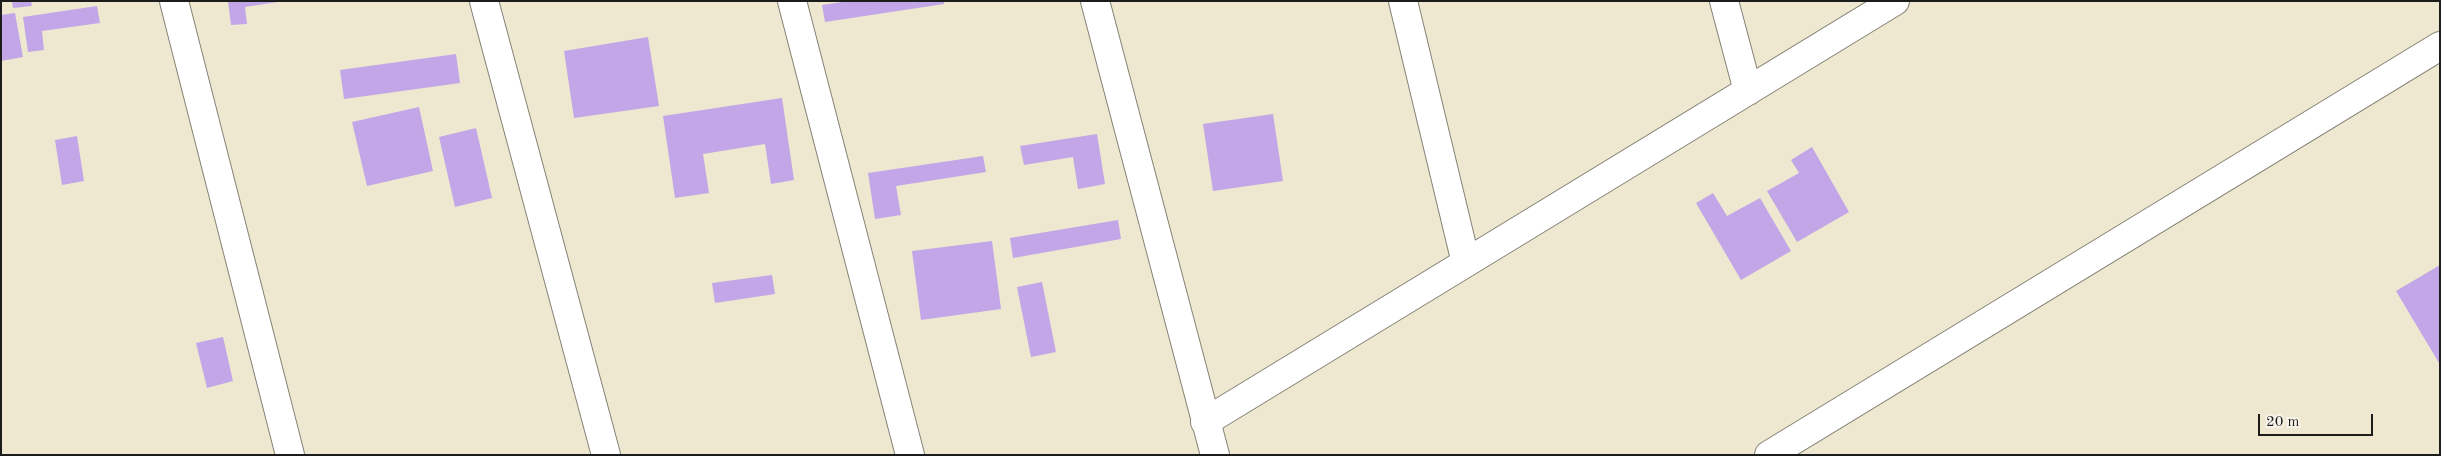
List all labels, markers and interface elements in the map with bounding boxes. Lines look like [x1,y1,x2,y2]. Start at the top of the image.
scale bar [2261,404,2376,436]
text: 20 m [2266,415,2300,430]

